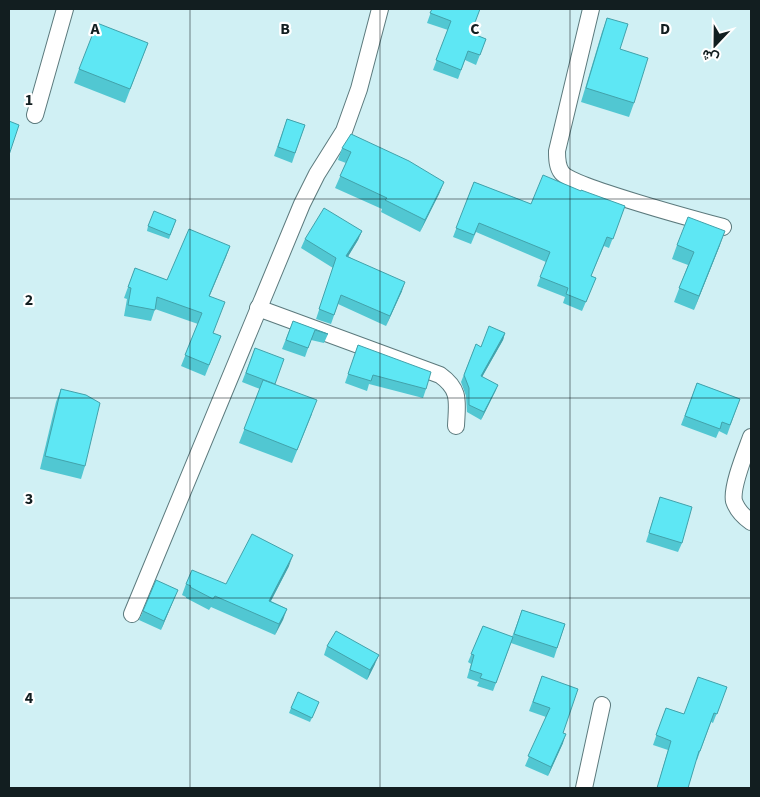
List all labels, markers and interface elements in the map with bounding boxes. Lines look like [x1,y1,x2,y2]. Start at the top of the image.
text: A [89,18,100,40]
text: B [280,18,290,40]
text: C [470,18,480,40]
text: D [660,18,670,40]
north arrow [690,20,740,70]
text: ش [699,44,722,69]
text: 1 [25,89,33,111]
text: 2 [25,289,33,311]
text: 3 [25,488,33,510]
text: 4 [25,687,34,709]

